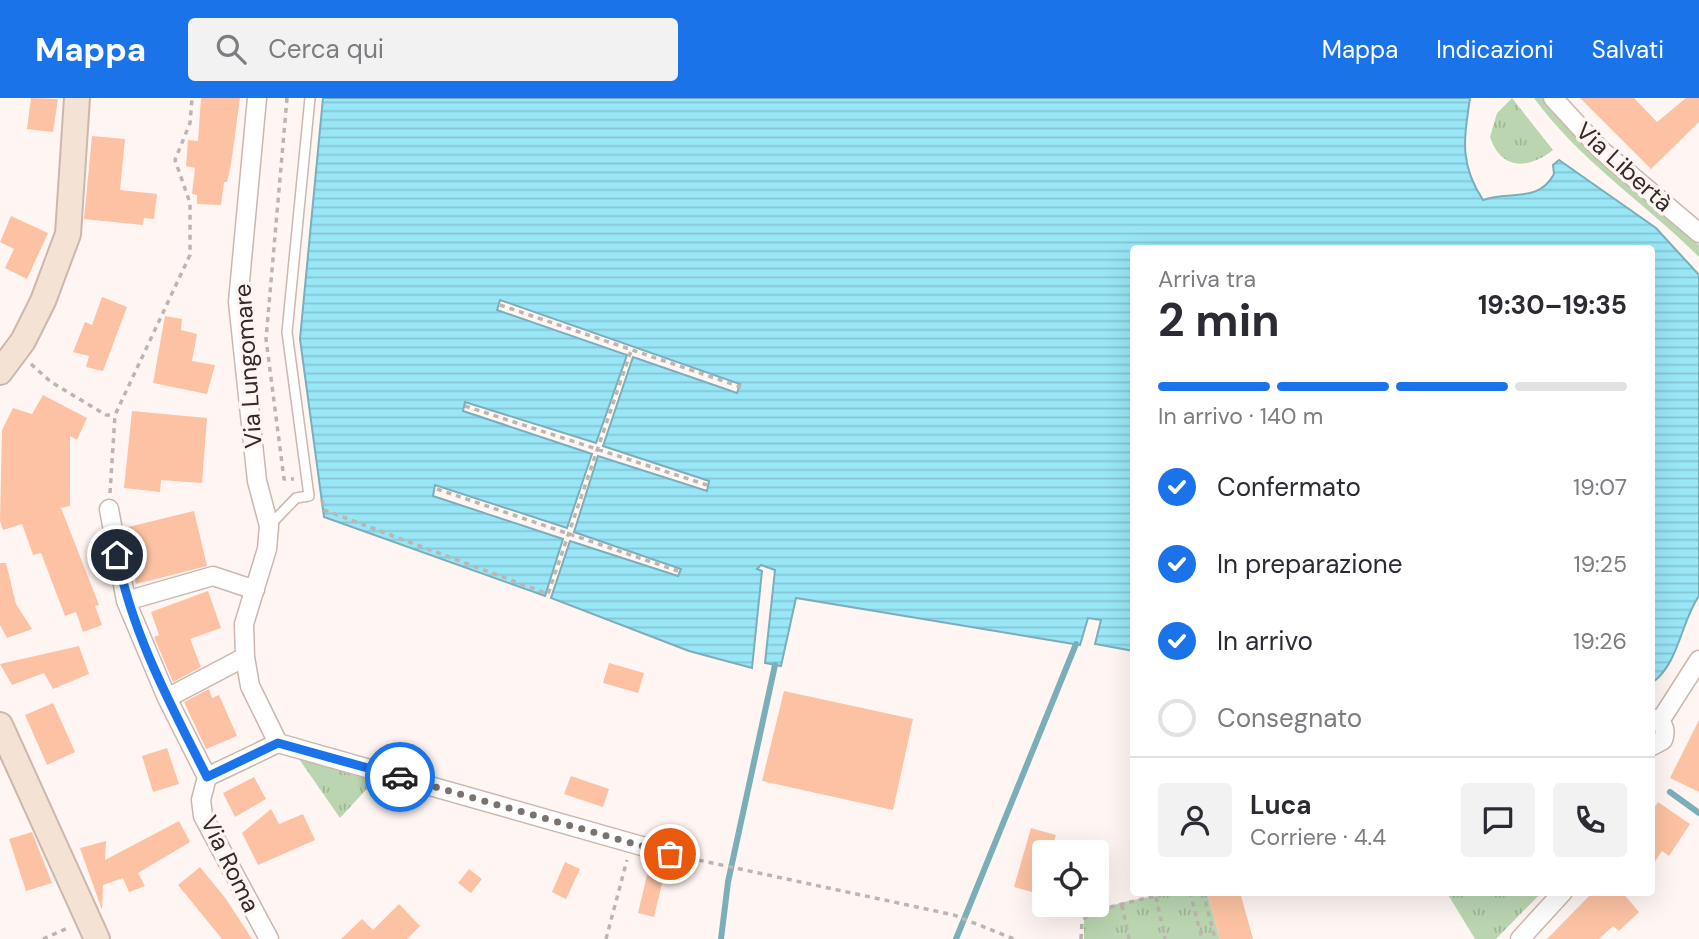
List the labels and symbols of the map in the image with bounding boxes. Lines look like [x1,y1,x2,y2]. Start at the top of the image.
street label: Via Libertà [1569,115,1679,218]
street label: Via Lungomare [226,283,269,449]
pin [87,525,147,585]
courier [365,742,435,812]
street label: Via Roma [194,810,267,917]
pin [640,824,700,884]

